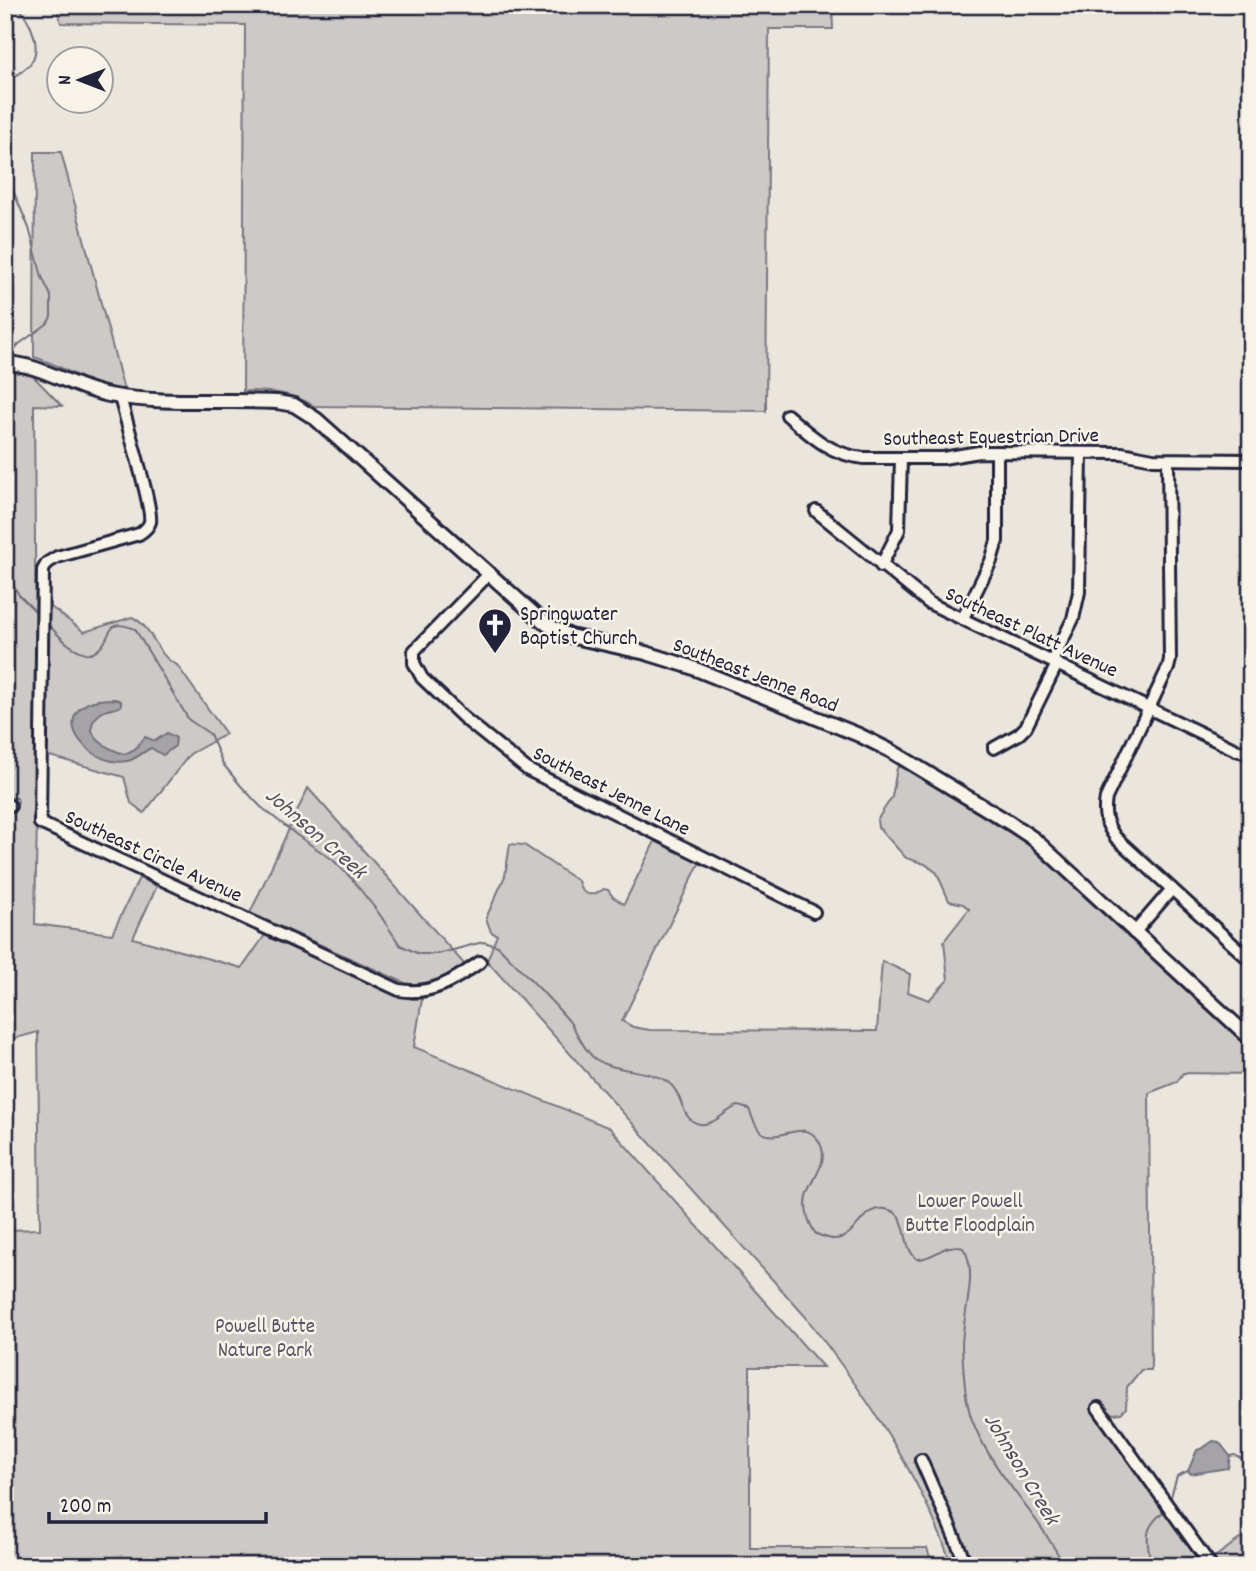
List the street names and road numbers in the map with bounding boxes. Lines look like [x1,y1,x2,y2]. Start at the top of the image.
street label: Southeast Equestrian Drive [883,422,1099,456]
street label: Southeast Platt Avenue [939,580,1122,687]
street label: Southeast Jenne Road [668,631,842,722]
street label: Southeast Jenne Lane [527,740,695,845]
street label: Southeast Circle Avenue [59,803,246,912]

